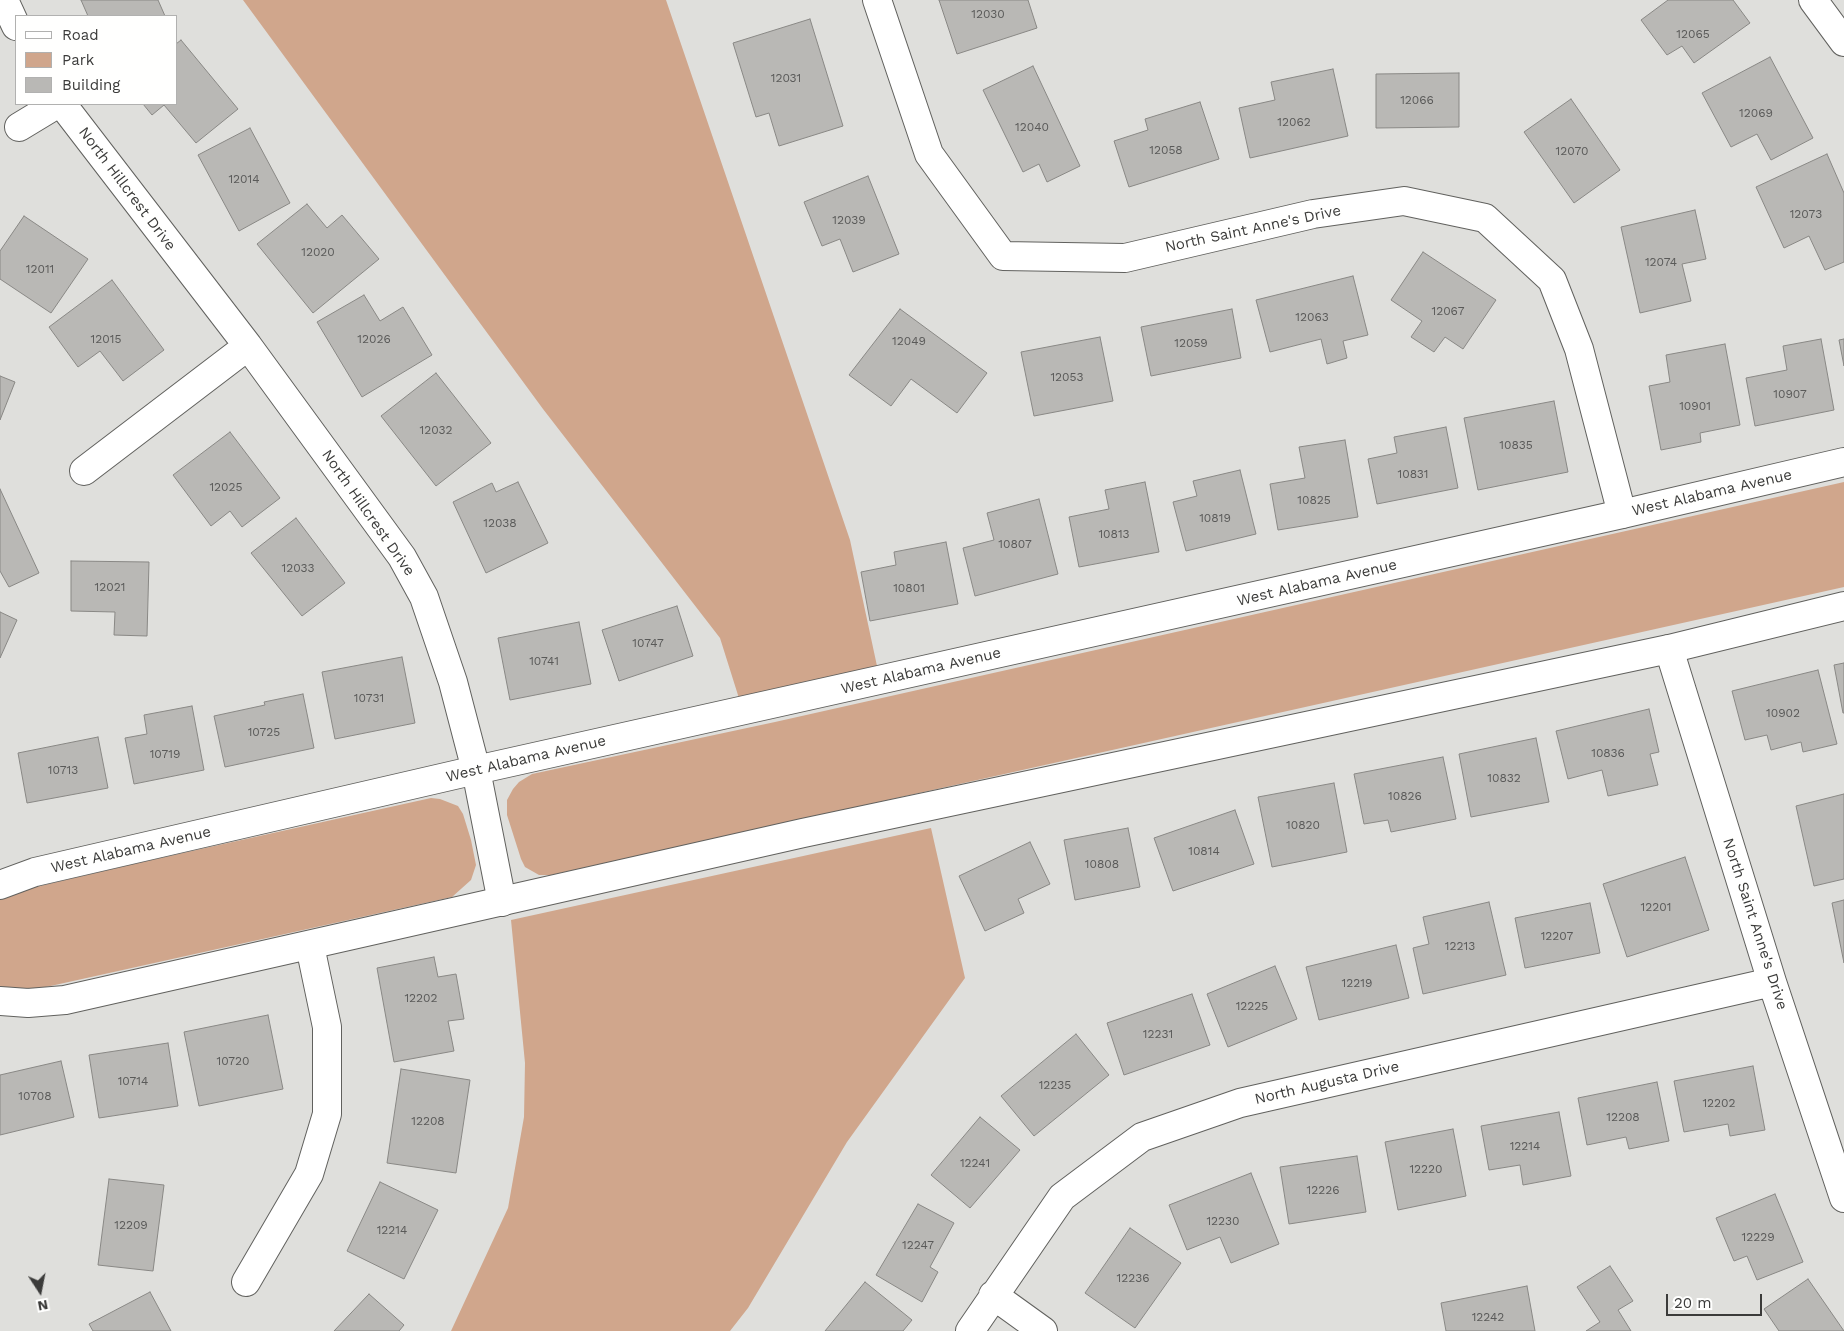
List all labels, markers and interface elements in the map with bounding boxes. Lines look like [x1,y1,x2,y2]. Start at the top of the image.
house number: 12030 [971,7,1005,21]
legend [15,15,178,105]
text: Road [62,26,99,44]
house number: 12065 [1676,27,1710,41]
text: Park [62,51,94,69]
house number: 12031 [771,71,801,85]
text: Building [62,76,120,94]
house number: 12066 [1400,93,1434,107]
house number: 12069 [1739,106,1773,120]
house number: 12062 [1277,115,1311,129]
house number: 12040 [1015,120,1049,134]
street label: North Hillcrest Drive [75,124,179,254]
house number: 12058 [1149,143,1183,157]
house number: 12070 [1556,144,1588,158]
house number: 12014 [228,172,260,186]
street label: North Saint Anne's Drive [1163,202,1343,256]
house number: 12073 [1790,207,1822,221]
house number: 12039 [832,213,866,227]
house number: 12020 [301,245,335,259]
house number: 12074 [1645,255,1677,269]
house number: 12011 [26,262,54,276]
house number: 12067 [1431,304,1465,318]
house number: 12063 [1295,310,1329,324]
house number: 12015 [91,332,121,346]
house number: 12026 [357,332,391,346]
house number: 12049 [892,334,926,348]
house number: 12059 [1174,336,1208,350]
house number: 12053 [1050,370,1084,384]
house number: 10907 [1773,387,1807,401]
house number: 10901 [1679,399,1711,413]
house number: 12032 [420,423,452,437]
house number: 10835 [1499,438,1533,452]
street label: North Hillcrest Drive [318,446,418,580]
street label: West Alabama Avenue [1630,466,1794,520]
house number: 10831 [1398,467,1428,481]
house number: 12025 [209,480,243,494]
house number: 10825 [1297,493,1331,507]
house number: 10819 [1199,511,1231,525]
house number: 12038 [483,516,517,530]
house number: 10813 [1098,527,1130,541]
house number: 10807 [998,537,1032,551]
street label: West Alabama Avenue [1235,556,1399,610]
house number: 12033 [282,561,314,575]
house number: 12021 [95,580,125,594]
house number: 10801 [893,581,925,595]
house number: 10747 [632,636,664,650]
street label: West Alabama Avenue [839,644,1003,698]
house number: 10741 [529,654,559,668]
house number: 10731 [354,691,384,705]
house number: 10902 [1766,706,1800,720]
house number: 10725 [248,725,280,739]
street label: West Alabama Avenue [444,732,608,786]
house number: 10836 [1591,746,1625,760]
house number: 10719 [150,747,180,761]
house number: 10713 [48,763,78,777]
house number: 10832 [1487,771,1521,785]
house number: 10826 [1388,789,1422,803]
house number: 10820 [1286,818,1320,832]
street label: West Alabama Avenue [49,823,213,877]
street label: North Saint Anne's Drive [1719,836,1791,1012]
house number: 10814 [1188,844,1220,858]
house number: 10808 [1085,857,1119,871]
house number: 12201 [1641,900,1671,914]
house number: 12207 [1541,929,1573,943]
house number: 12213 [1445,939,1475,953]
house number: 12219 [1342,976,1372,990]
house number: 12202 [404,991,438,1005]
house number: 12225 [1236,999,1268,1013]
house number: 12231 [1143,1027,1173,1041]
house number: 10720 [216,1054,250,1068]
street label: North Augusta Drive [1253,1058,1401,1108]
house number: 10714 [118,1074,148,1088]
house number: 12235 [1039,1078,1071,1092]
house number: 10708 [18,1089,52,1103]
house number: 12202 [1702,1096,1736,1110]
house number: 12208 [1606,1110,1640,1124]
house number: 12208 [411,1114,445,1128]
house number: 12214 [1510,1139,1540,1153]
house number: 12241 [960,1156,990,1170]
house number: 12220 [1409,1162,1443,1176]
house number: 12226 [1307,1183,1339,1197]
house number: 12230 [1206,1214,1240,1228]
house number: 12209 [114,1218,148,1232]
house number: 12214 [377,1223,407,1237]
house number: 12229 [1741,1230,1775,1244]
house number: 12247 [902,1238,934,1252]
north arrow [15,1266,65,1316]
house number: 12236 [1117,1271,1149,1285]
scale bar [1669,1284,1765,1316]
text: 20 m [1674,1294,1712,1312]
text: N [36,1297,49,1315]
house number: 12242 [1472,1310,1504,1324]

